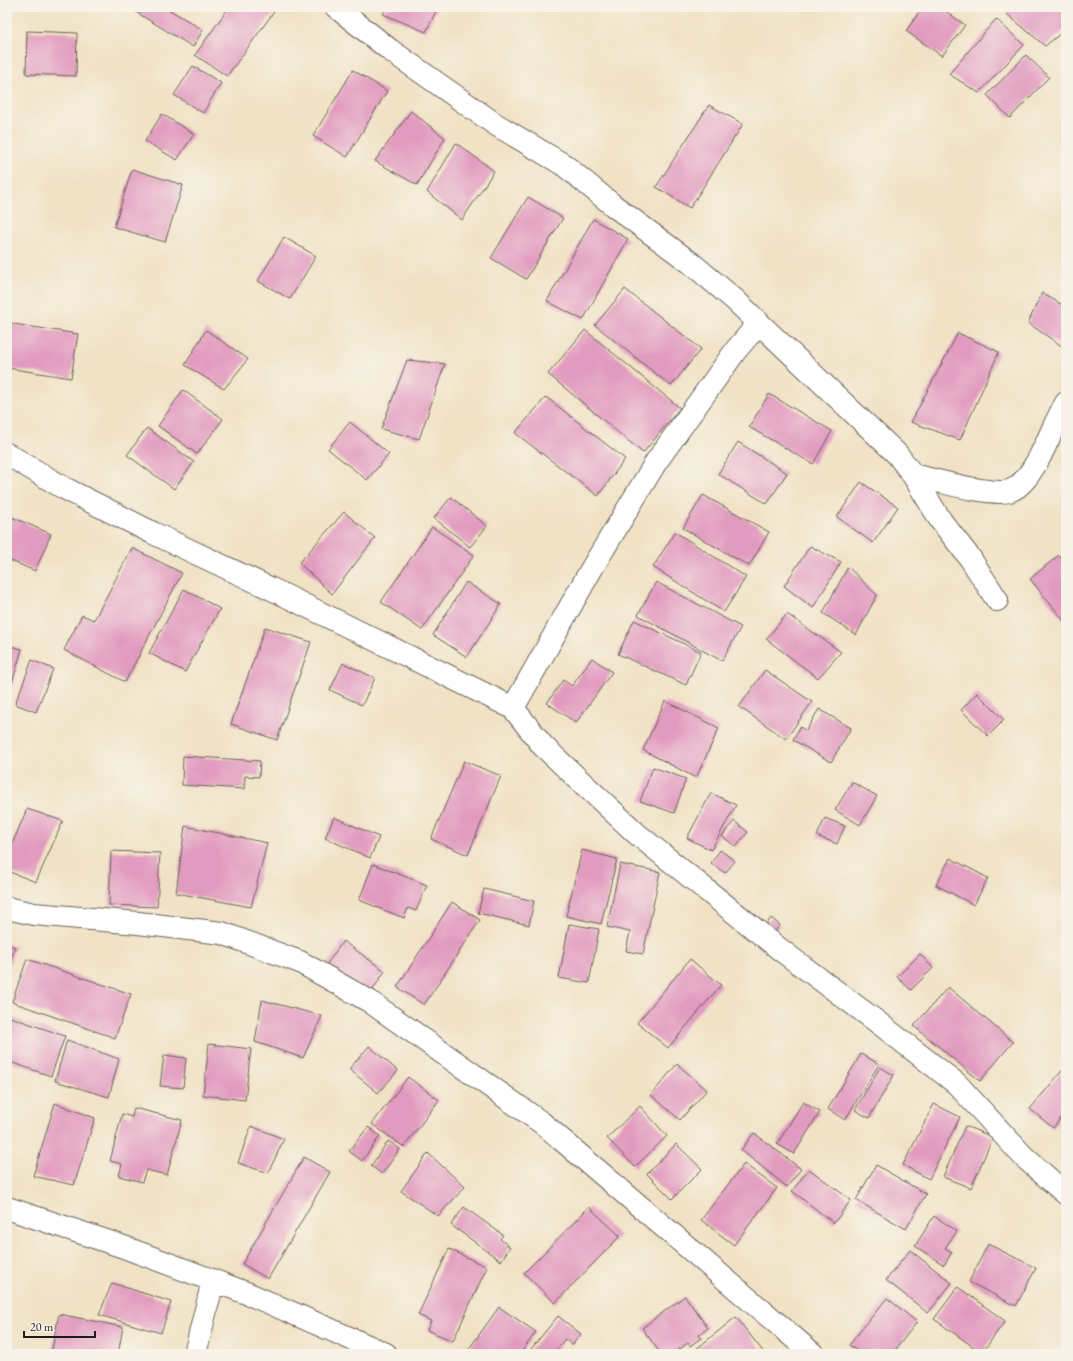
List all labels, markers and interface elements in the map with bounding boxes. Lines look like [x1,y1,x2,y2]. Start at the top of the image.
scale bar [24,1313,95,1339]
text: 20 m [30,1319,54,1335]

